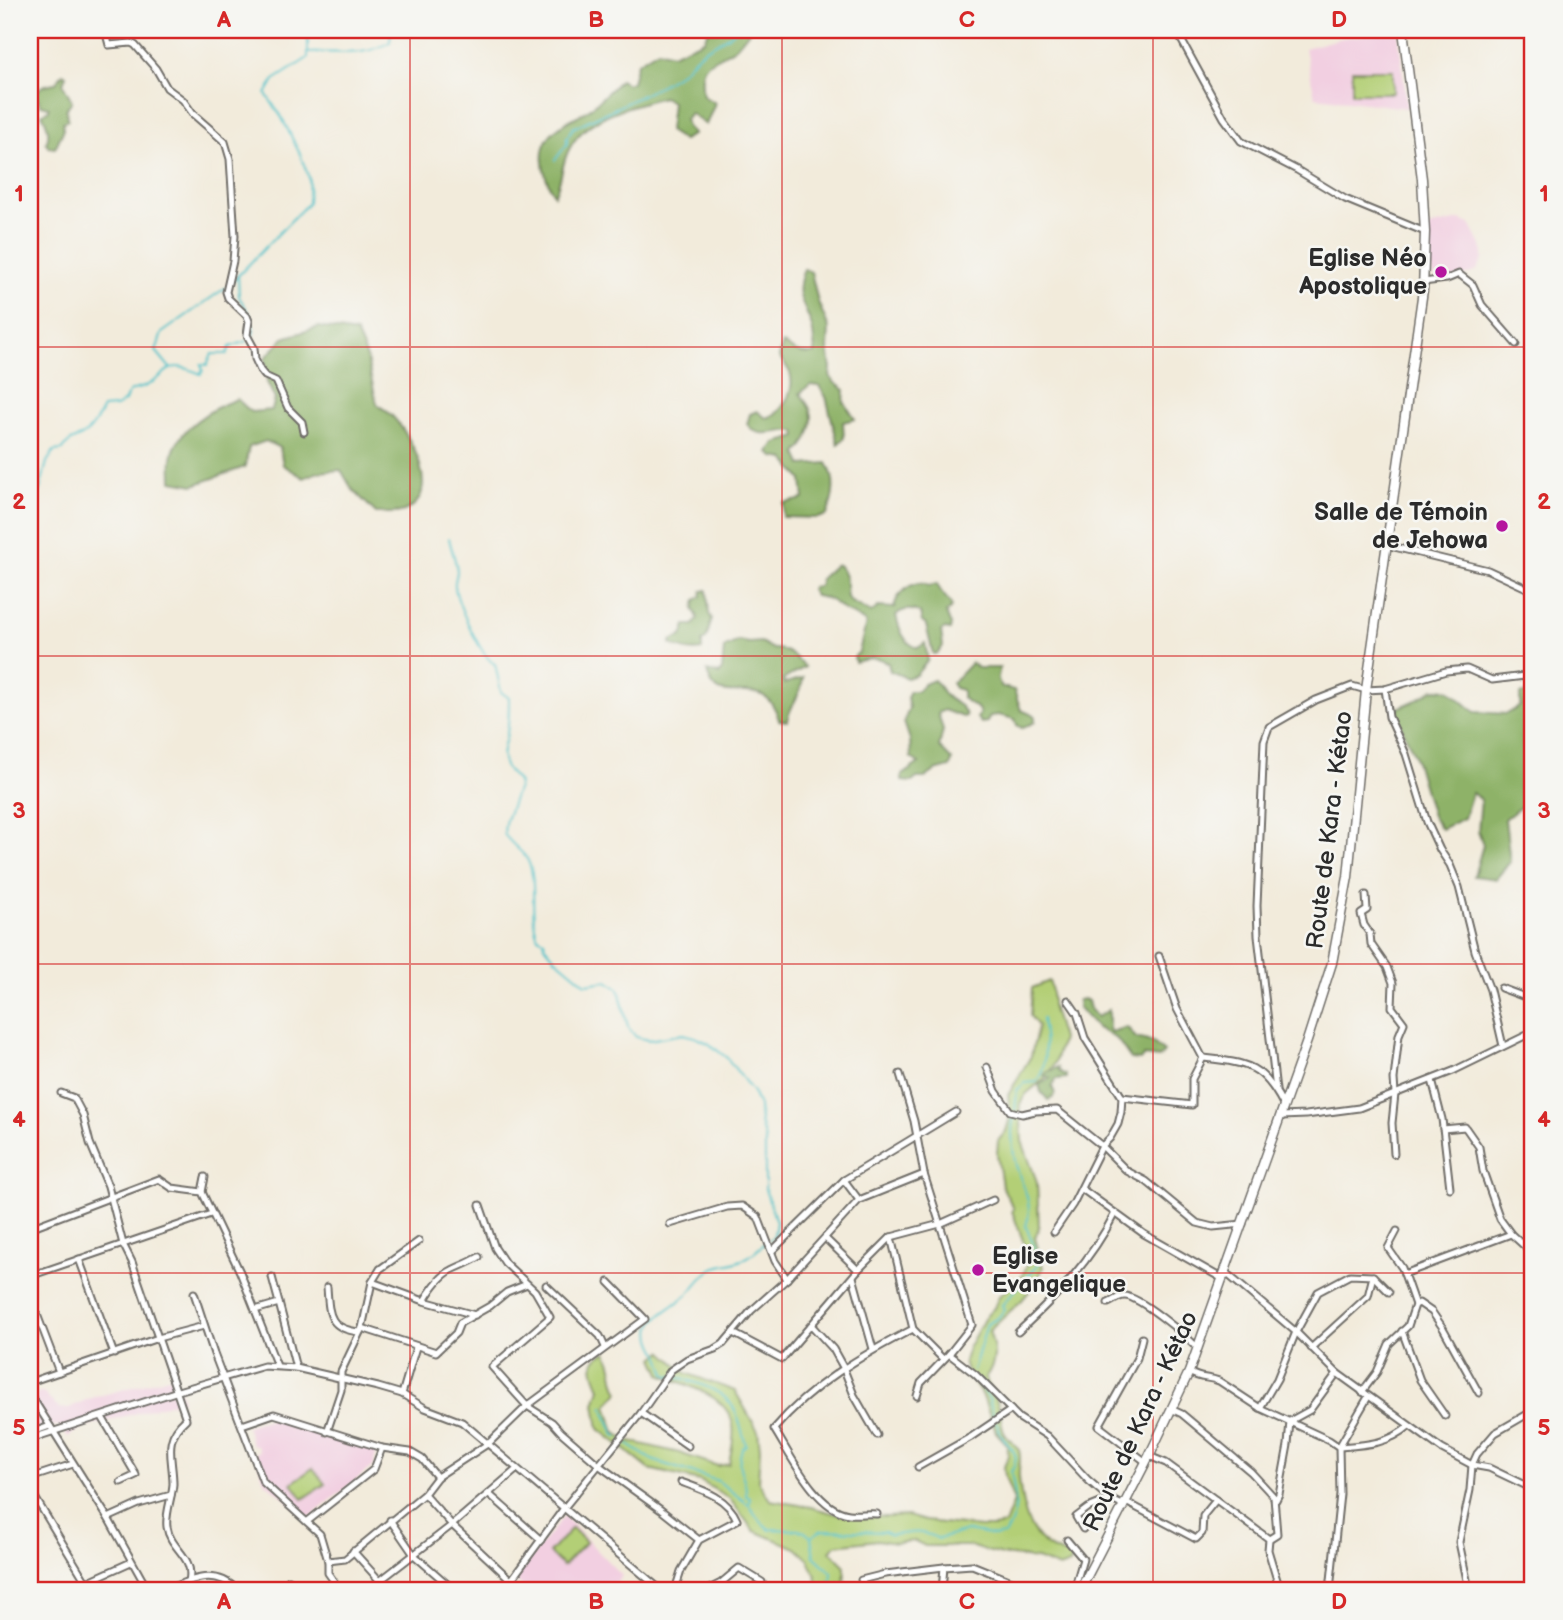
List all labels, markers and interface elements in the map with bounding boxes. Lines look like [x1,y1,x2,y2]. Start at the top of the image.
text: A [216,6,232,34]
text: B [588,6,604,34]
text: C [959,6,975,34]
text: D [1331,6,1347,34]
text: 1 [14,180,24,208]
text: 1 [1539,180,1549,208]
place label: Eglise Néo Apostolique [1298,244,1427,301]
marker: Eglise Néo Apostolique [1433,264,1449,280]
text: 2 [12,488,26,516]
text: 2 [1537,488,1551,516]
place label: Salle de Témoin de Jehowa [1314,498,1488,555]
marker: Salle de Témoin de Jehowa [1494,518,1510,534]
street label: Route de Kara - Kétao [1301,709,1358,951]
text: 3 [12,797,26,825]
text: 3 [1537,797,1551,825]
text: 4 [12,1106,26,1134]
text: 4 [1537,1106,1551,1134]
place label: Eglise Evangelique [992,1242,1126,1299]
marker: Eglise Evangelique [970,1262,986,1278]
street label: Route de Kara - Kétao [1077,1307,1204,1536]
text: 5 [12,1414,26,1442]
text: 5 [1537,1414,1551,1442]
text: A [216,1588,232,1616]
text: B [588,1588,604,1616]
text: C [959,1588,975,1616]
text: D [1331,1588,1347,1616]

